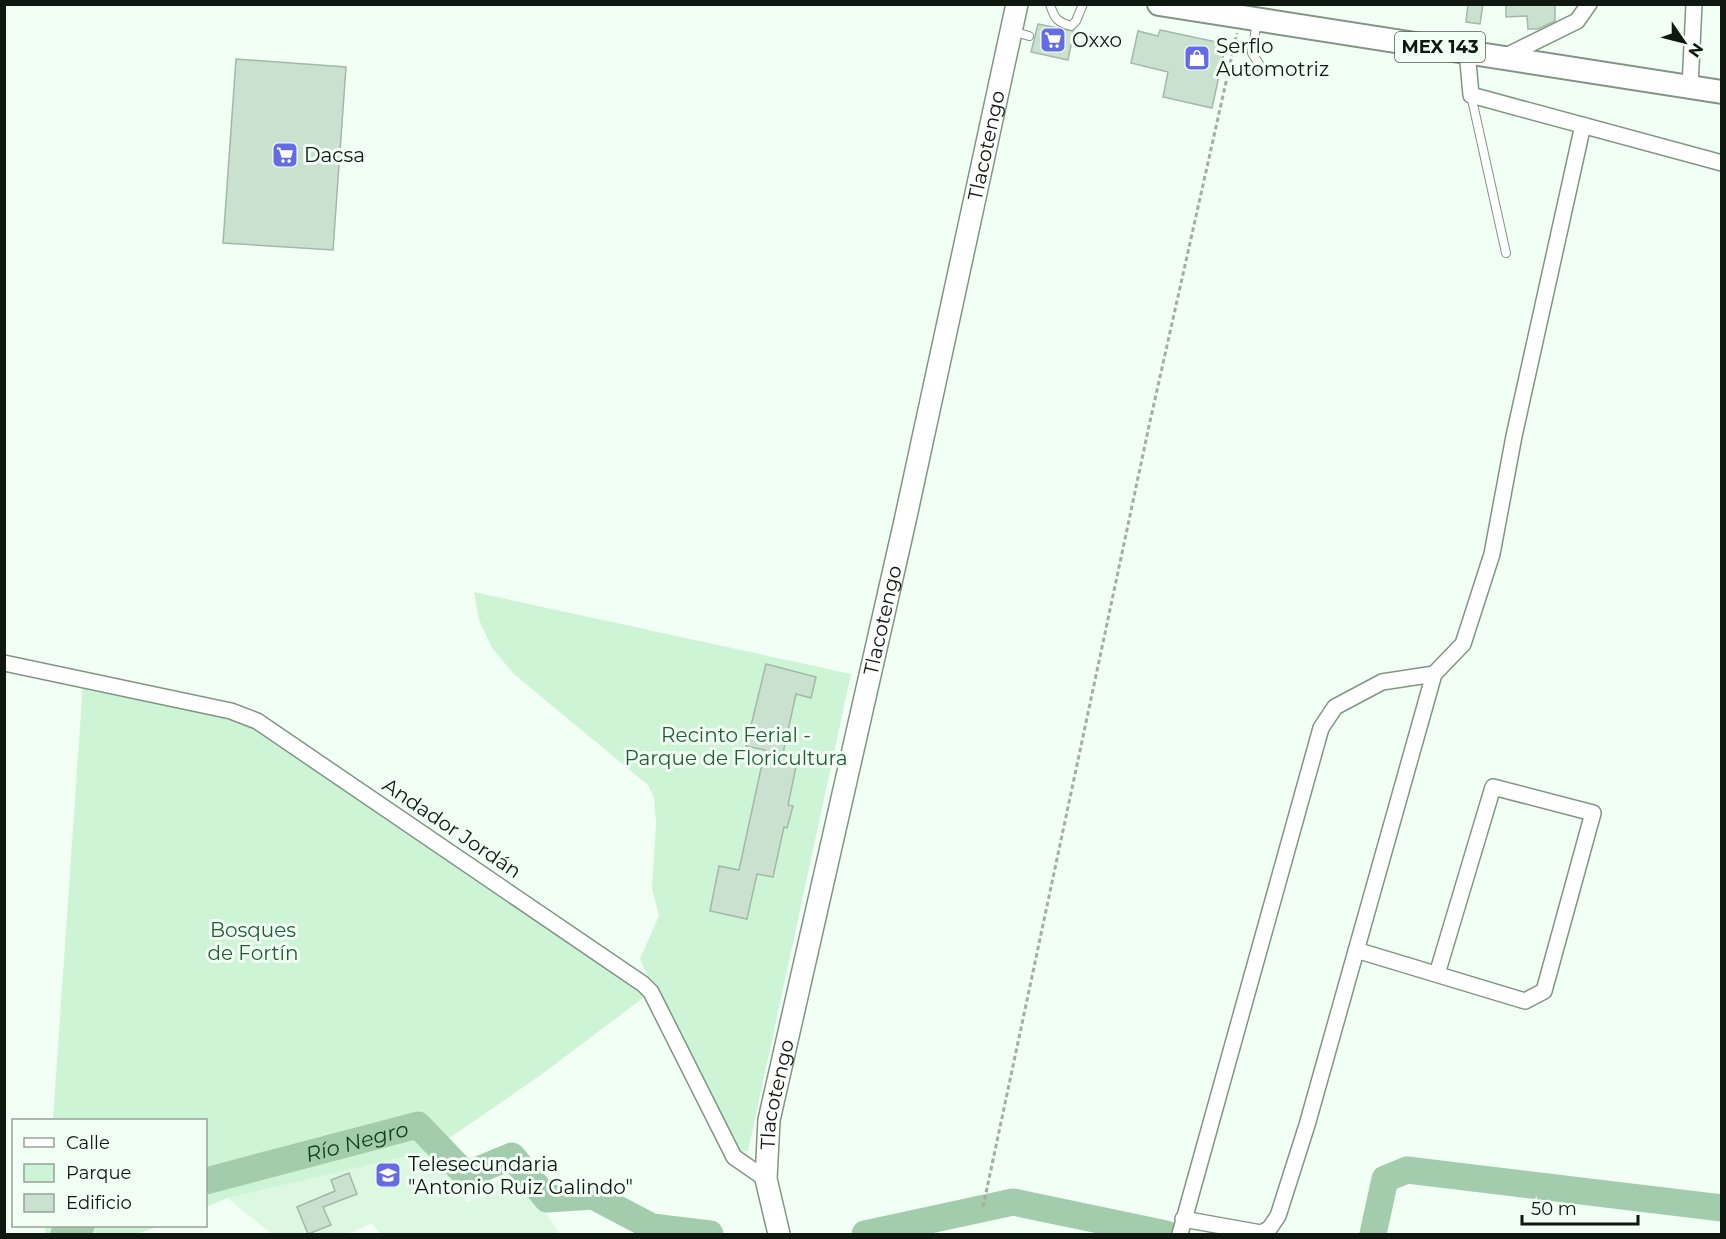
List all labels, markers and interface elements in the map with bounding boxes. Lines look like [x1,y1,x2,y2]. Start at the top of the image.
north arrow [1654,12,1714,72]
supermarket icon: Oxxo [1038,25,1068,55]
place label: Oxxo [1072,28,1122,52]
road number: MEX 143 [1395,32,1485,62]
place label: Serflo Automotriz [1216,34,1329,81]
text: N [1684,40,1707,61]
shop icon: Serflo Automotriz [1182,43,1212,73]
street label: Tlacotengo [963,88,1010,203]
supermarket icon: Dacsa [270,140,300,170]
place label: Dacsa [304,143,365,167]
street label: Tlacotengo [858,563,907,678]
park label: Recinto Ferial - Parque de Floricultura [624,723,848,770]
street label: Andador Jordán [378,773,526,883]
park label: Bosques de Fortín [207,918,299,965]
street label: Tlacotengo [756,1037,799,1150]
water label: Río Negro [303,1116,411,1167]
legend [12,1119,207,1227]
text: Calle [66,1132,110,1154]
place label: Telesecundaria "Antonio Ruiz Galindo" [408,1152,633,1199]
school or university icon: Telesecundaria "Antonio Ruiz Galindo" [373,1160,403,1190]
text: Parque [66,1162,132,1184]
scale bar [1522,1188,1638,1226]
text: Edificio [66,1192,132,1214]
text: 50 m [1531,1198,1577,1220]

